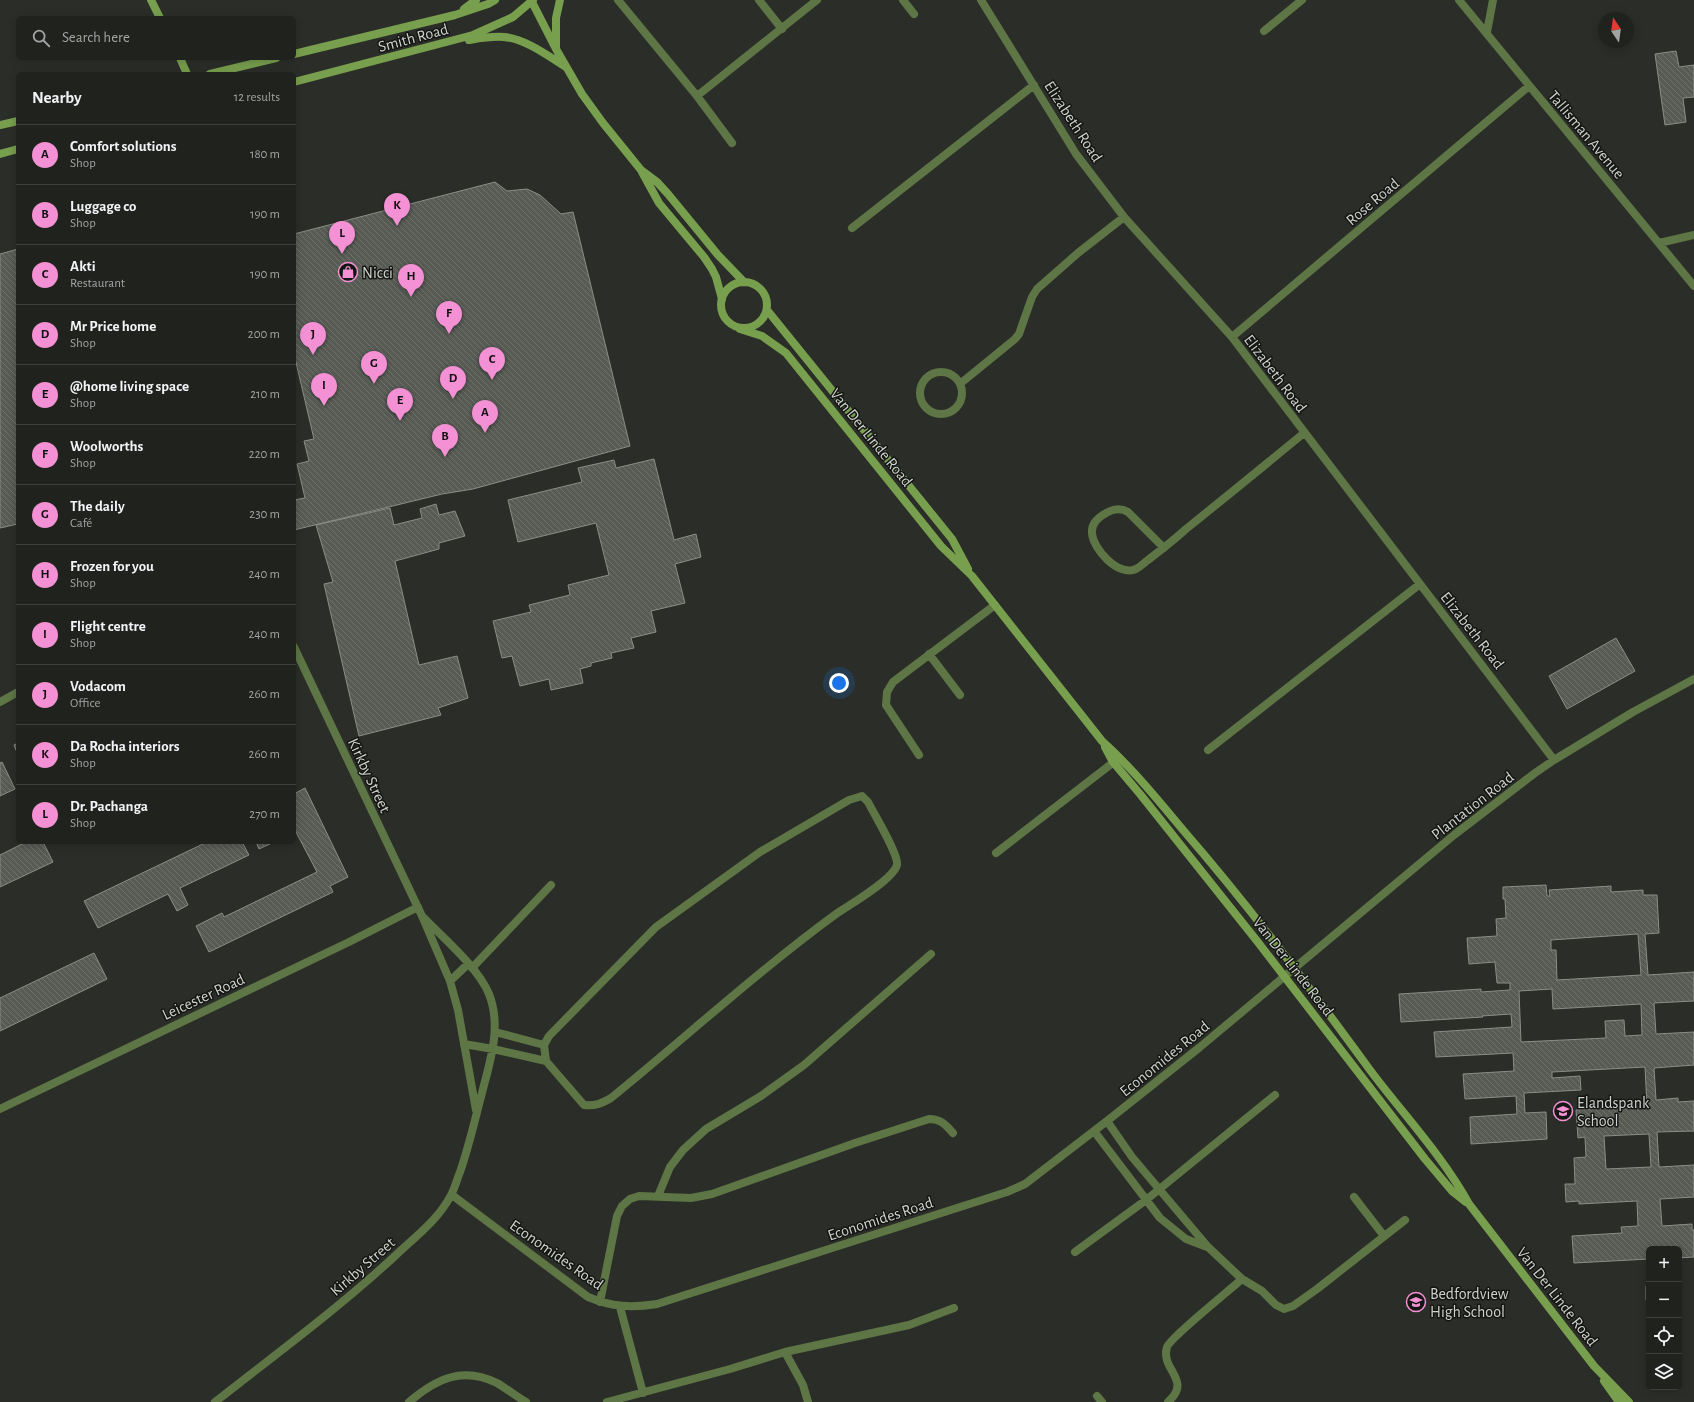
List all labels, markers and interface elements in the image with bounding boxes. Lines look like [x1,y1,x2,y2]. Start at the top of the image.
north arrow [1598,12,1634,48]
search box [16,16,296,60]
street label: Smith Road [376,21,450,55]
icon: search [30,27,52,49]
text: Search here [62,30,130,45]
street label: Elizabeth Road [1041,78,1105,165]
street label: Tallisman Avenue [1545,88,1628,182]
text: Nearby [32,89,82,106]
text: 12 results [234,91,280,104]
text: Comfort solutions [70,139,176,154]
text: A [41,148,49,161]
text: 180 m [250,148,280,161]
text: Shop [70,157,96,170]
street label: Rose Road [1343,175,1402,228]
pin: K [384,193,410,226]
text: Luggage co [70,199,136,214]
text: B [41,208,49,221]
text: 190 m [250,208,280,221]
text: Shop [70,217,96,230]
pin: L [329,221,355,254]
text: Akti [70,259,96,274]
shop icon: Nicci [337,261,359,283]
pin: H [398,264,424,297]
place label: Nicci [362,265,393,281]
text: C [42,268,48,281]
text: 190 m [250,268,280,281]
text: Restaurant [70,277,125,290]
pin: F [436,301,462,334]
text: Mr Price home [70,319,156,334]
pin: J [300,322,326,355]
text: D [41,328,49,341]
text: 200 m [248,328,280,341]
street label: Elizabeth Road [1241,332,1310,416]
text: Shop [70,337,96,350]
pin: C [479,347,505,380]
pin: G [361,351,387,384]
pin: D [440,366,466,399]
pin: I [311,373,337,406]
text: @home living space [70,379,189,394]
street label: Van Der Linde Road [827,386,915,490]
text: E [42,388,48,401]
text: 210 m [250,388,280,401]
pin: E [387,388,413,421]
text: Shop [70,397,96,410]
pin: A [472,400,498,433]
pin: B [432,424,458,457]
text: Woolworths [70,439,143,454]
text: F [42,448,48,461]
text: 220 m [249,448,280,461]
text: Shop [70,457,96,470]
text: The daily [70,499,125,514]
text: G [41,508,49,521]
text: 230 m [249,508,280,521]
text: Café [70,517,92,530]
text: Frozen for you [70,559,154,574]
text: H [40,568,50,581]
text: 240 m [248,568,280,581]
text: Shop [70,577,96,590]
street label: Elizabeth Road [1437,589,1507,672]
text: Flight centre [70,619,146,634]
text: I [43,628,47,641]
text: 240 m [248,628,280,641]
text: Shop [70,637,96,650]
your location [829,673,849,693]
text: Vodacom [70,679,126,694]
text: J [43,688,47,701]
text: 260 m [249,688,280,701]
text: Office [70,697,100,710]
street label: Kirkby Street [344,736,393,816]
text: Da Rocha interiors [70,739,180,754]
text: K [41,748,49,761]
text: 260 m [249,748,280,761]
text: Shop [70,757,96,770]
street label: Plantation Road [1428,769,1517,843]
text: Dr. Pachanga [70,799,148,814]
text: L [42,808,48,821]
text: 270 m [249,808,280,821]
text: Shop [70,817,96,830]
street label: Van Der Linde Road [1250,914,1337,1019]
street label: Leicester Road [160,971,247,1023]
street label: Economides Road [1117,1018,1212,1100]
place label: Elandspank School [1577,1095,1650,1129]
school or university icon: Elandspank School [1552,1100,1574,1122]
street label: Economides Road [826,1194,935,1244]
street label: Economides Road [507,1217,606,1293]
street label: Kirkby Street [327,1234,399,1300]
street label: Van Der Linde Road [1514,1244,1601,1349]
map controls [1646,1246,1682,1390]
button: + [1646,1246,1682,1282]
button: − [1646,1282,1682,1318]
place label: Bedfordview High School [1430,1286,1509,1320]
school or university icon: Bedfordview High School [1405,1291,1427,1313]
button: locate [1646,1318,1682,1354]
button: layers [1646,1354,1682,1390]

